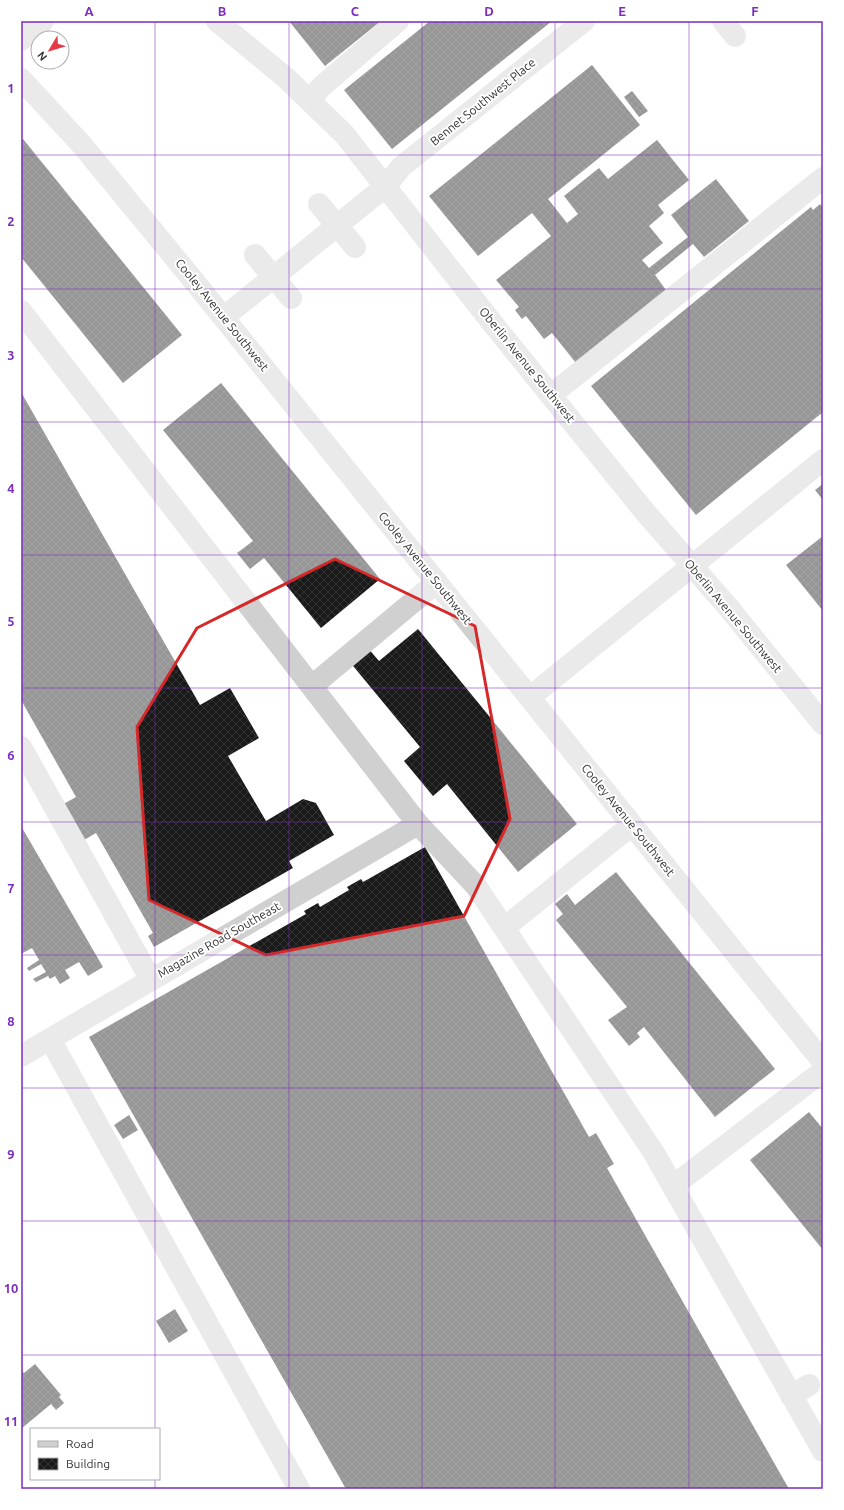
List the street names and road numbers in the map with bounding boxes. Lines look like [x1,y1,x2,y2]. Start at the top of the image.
street label: Bennet Southwest Place [428,55,538,148]
street label: Cooley Avenue Southwest [173,256,272,374]
street label: Oberlin Avenue Southwest [477,305,578,425]
street label: Cooley Avenue Southwest [376,509,475,627]
street label: Oberlin Avenue Southwest [682,556,785,675]
street label: Cooley Avenue Southwest [579,761,678,879]
street label: Magazine Road Southeast [155,899,283,980]

